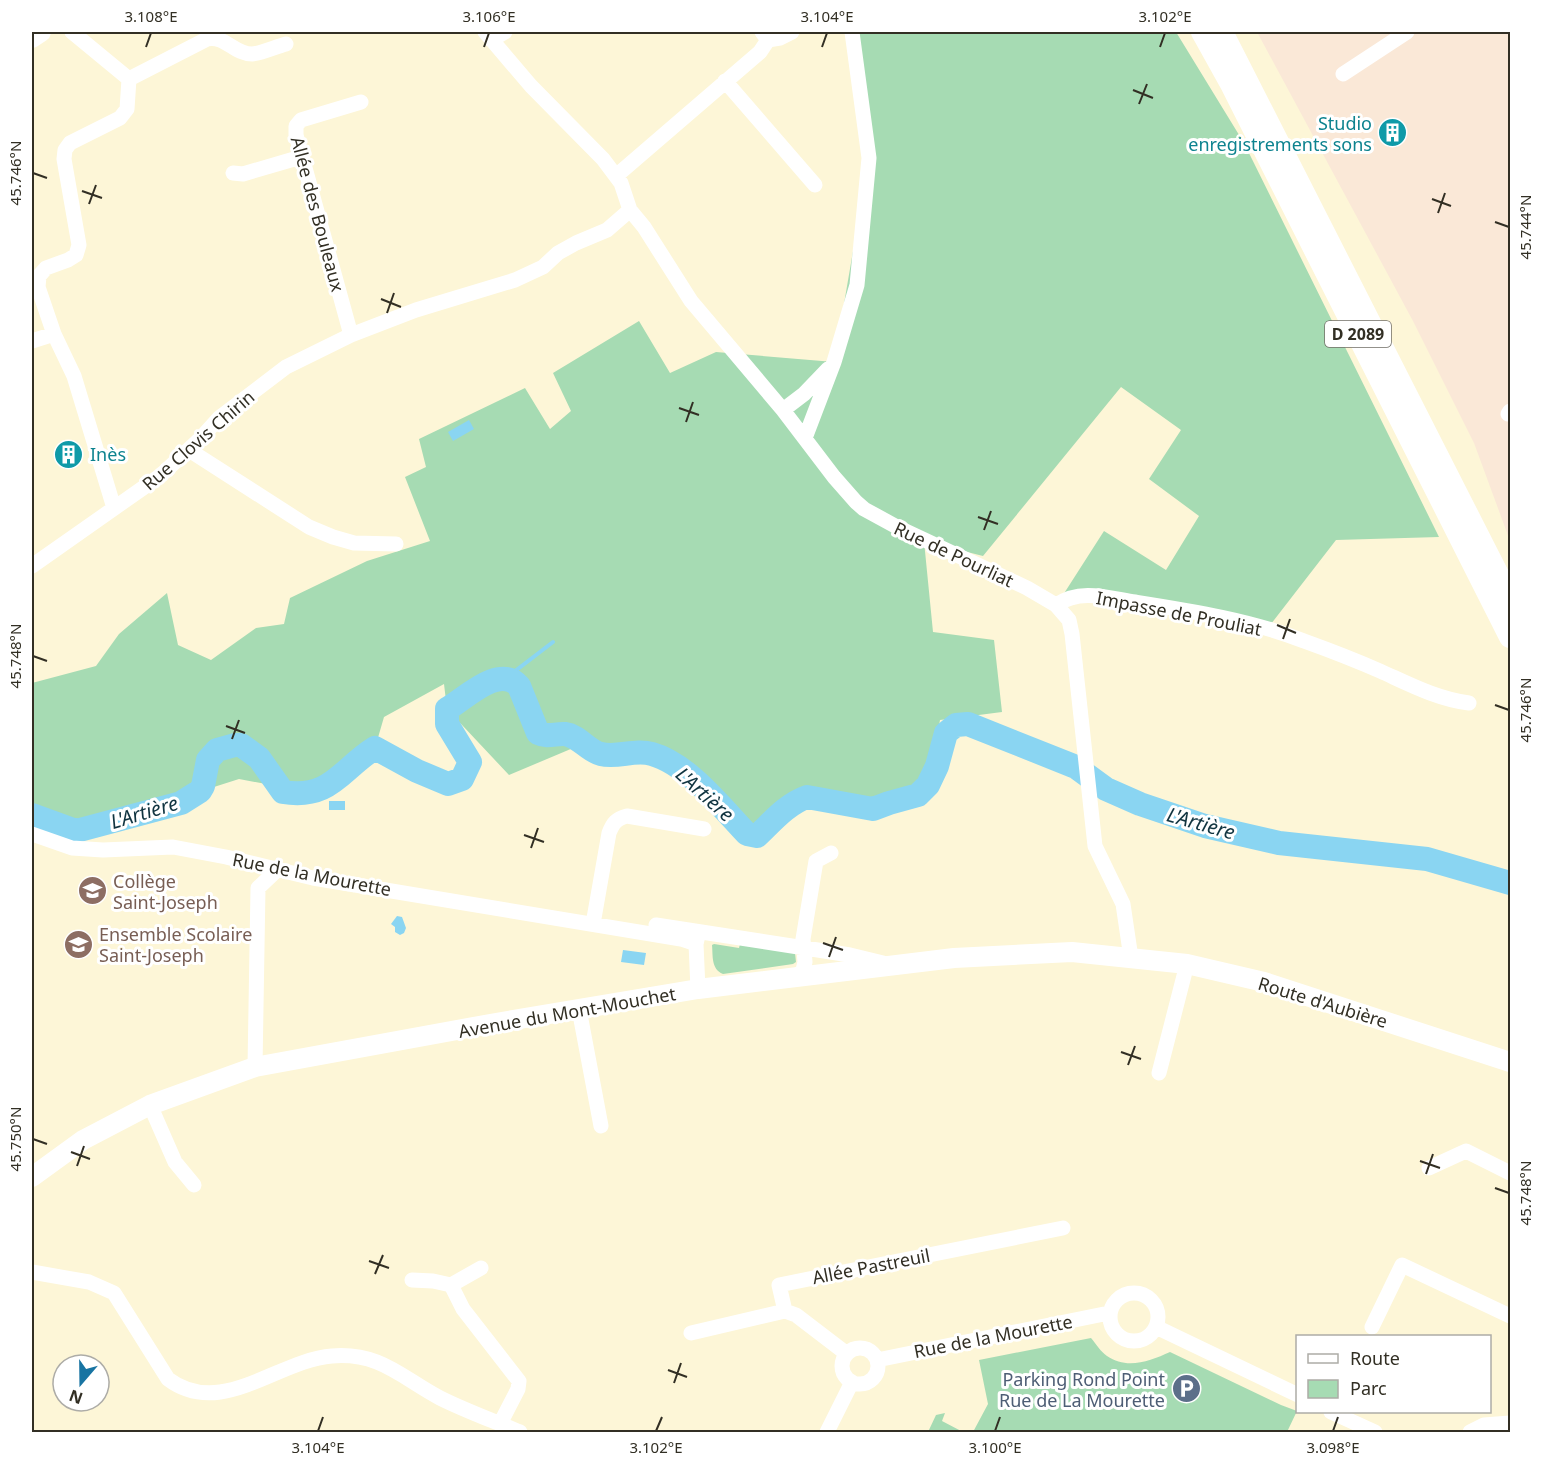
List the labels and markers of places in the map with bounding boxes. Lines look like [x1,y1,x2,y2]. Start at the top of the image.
place label: Studio enregistrements sons [1188,111,1372,156]
building icon: Studio enregistrements sons [1377,117,1409,149]
building icon: Inès [53,438,85,470]
place label: Inès [90,442,126,466]
place label: Collège Saint-Joseph [113,869,218,914]
school or university icon: Collège Saint-Joseph [76,875,108,907]
place label: Ensemble Scolaire Saint-Joseph [99,922,252,967]
school or university icon: Ensemble Scolaire Saint-Joseph [62,928,94,960]
place label: Parking Rond Point Rue de La Mourette [999,1367,1165,1412]
parking icon: Parking Rond Point Rue de La Mourette [1170,1373,1202,1405]

